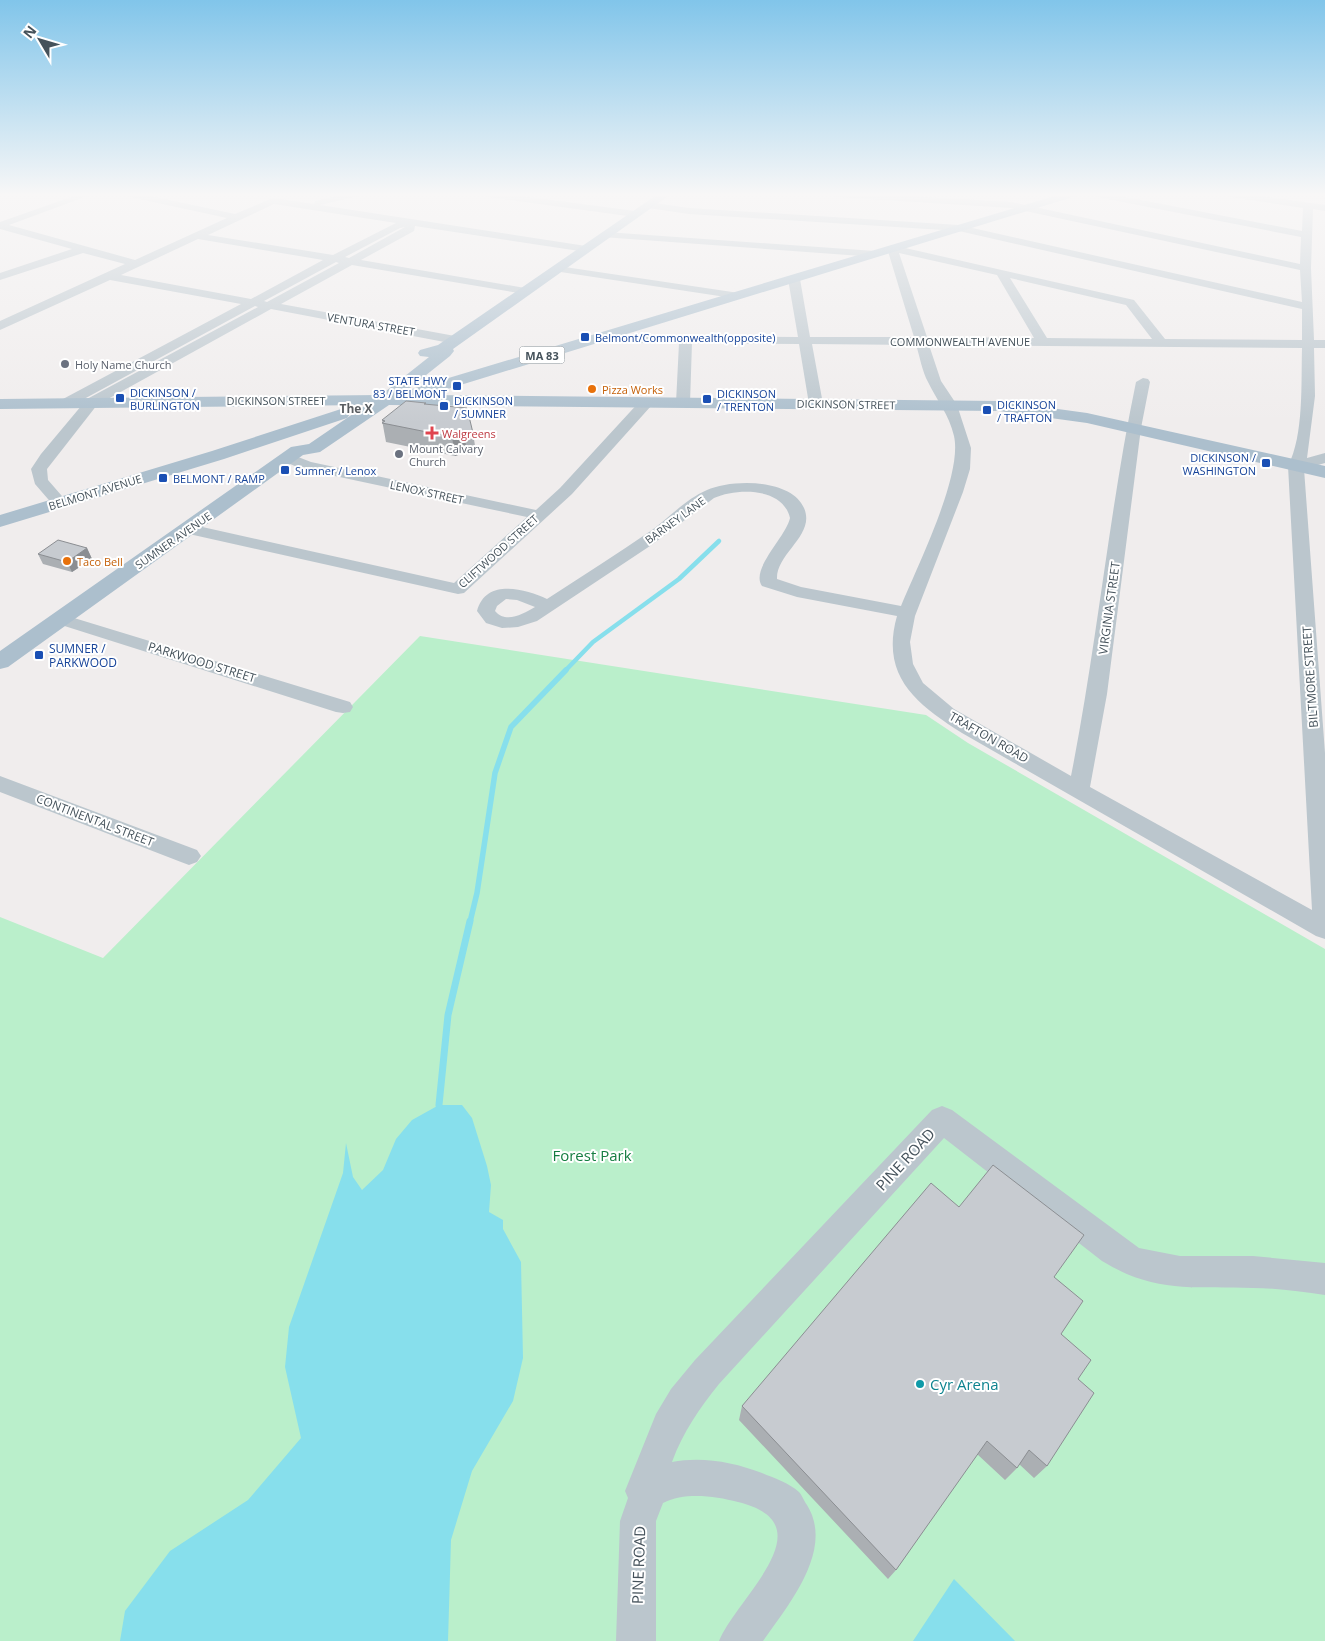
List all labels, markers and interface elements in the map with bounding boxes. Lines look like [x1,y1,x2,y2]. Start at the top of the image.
north arrow [15,15,65,65]
text: N [18,21,40,42]
street label: VENTURA STREET [326,309,416,339]
place label: Belmont/Commonwealth(opposite) [595,330,775,345]
marker: Belmont/Commonwealth(opposite) [579,331,591,343]
street label: COMMONWEALTH AVENUE [890,334,1030,349]
road number: MA 83 [520,346,564,364]
place label: Holy Name Church [75,357,171,372]
marker: Holy Name Church [59,358,71,370]
place label: STATE HWY 83 / BELMONT [373,373,448,401]
marker: STATE HWY 83 / BELMONT [451,380,463,392]
place label: Pizza Works [602,382,663,397]
marker: Pizza Works [586,383,598,395]
place label: DICKINSON / BURLINGTON [130,385,200,413]
place label: DICKINSON / TRENTON [717,386,776,414]
marker: DICKINSON / BURLINGTON [114,392,126,404]
street label: DICKINSON STREET [227,393,325,408]
place label: DICKINSON / SUMNER [454,393,513,421]
marker: DICKINSON / TRENTON [701,393,713,405]
street label: DICKINSON STREET [796,396,896,412]
place label: DICKINSON / TRAFTON [997,397,1056,425]
district label: The X [339,400,373,417]
marker: DICKINSON / SUMNER [438,400,450,412]
marker: DICKINSON / TRAFTON [981,404,993,416]
place label: Walgreens [442,426,496,441]
marker: Walgreens [426,427,438,439]
place label: Mount Calvary Church [409,441,484,469]
marker: Mount Calvary Church [393,448,405,460]
place label: DICKINSON / WASHINGTON [1182,450,1256,478]
marker: DICKINSON / WASHINGTON [1260,457,1272,469]
place label: Sumner / Lenox [295,463,376,478]
marker: Sumner / Lenox [279,464,291,476]
street label: BELMONT AVENUE [47,471,143,513]
place label: BELMONT / RAMP [173,471,265,486]
marker: BELMONT / RAMP [157,472,169,484]
street label: LENOX STREET [389,477,465,507]
street label: BARNEY LANE [642,493,708,547]
street label: SUMNER AVENUE [132,508,214,572]
street label: CLIFTWOOD STREET [455,511,541,591]
place label: Taco Bell [77,554,123,569]
marker: Taco Bell [61,555,73,567]
street label: VIRGINIA STREET [1094,560,1124,656]
street label: BILTMORE STREET [1298,625,1322,728]
street label: PARKWOOD STREET [146,638,258,687]
place label: SUMNER / PARKWOOD [49,640,117,671]
marker: SUMNER / PARKWOOD [33,649,45,661]
street label: TRAFTON ROAD [946,707,1032,767]
street label: CONTINENTAL STREET [34,790,157,850]
street label: PINE ROAD [871,1124,939,1194]
park label: Forest Park [552,1145,632,1165]
place label: Cyr Arena [930,1374,999,1394]
marker: Cyr Arena [914,1378,926,1390]
street label: PINE ROAD [627,1526,649,1604]

